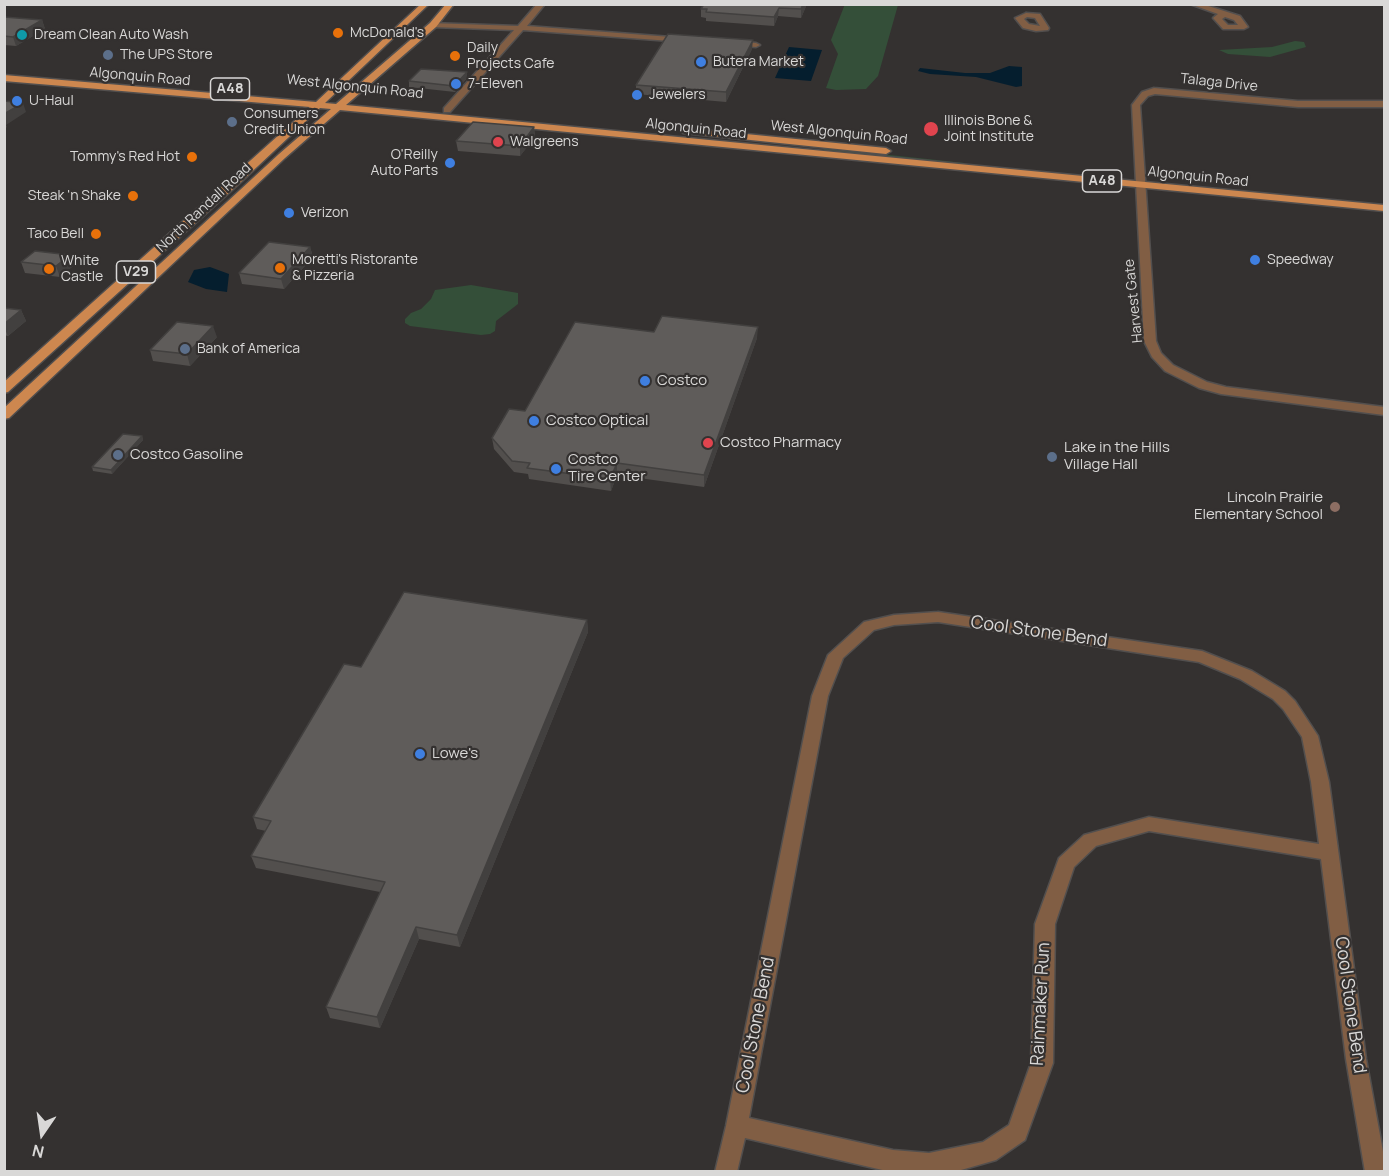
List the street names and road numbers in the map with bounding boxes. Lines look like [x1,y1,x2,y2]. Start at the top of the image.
street label: Algonquin Road [89,64,191,90]
street label: West Algonquin Road [286,71,424,103]
street label: Talaga Drive [1179,71,1259,95]
road number: A48 [210,78,250,100]
street label: Algonquin Road [645,115,747,143]
street label: West Algonquin Road [770,117,908,149]
street label: North Randall Road [153,160,255,256]
street label: Algonquin Road [1147,163,1249,191]
road number: A48 [1082,170,1122,192]
street label: Harvest Gate [1121,258,1147,344]
road number: V29 [116,261,156,283]
street label: Cool Stone Bend [969,612,1109,652]
street label: Cool Stone Bend [1330,935,1370,1075]
street label: Rainmaker Run [1027,942,1055,1066]
street label: Cool Stone Bend [732,955,780,1095]

